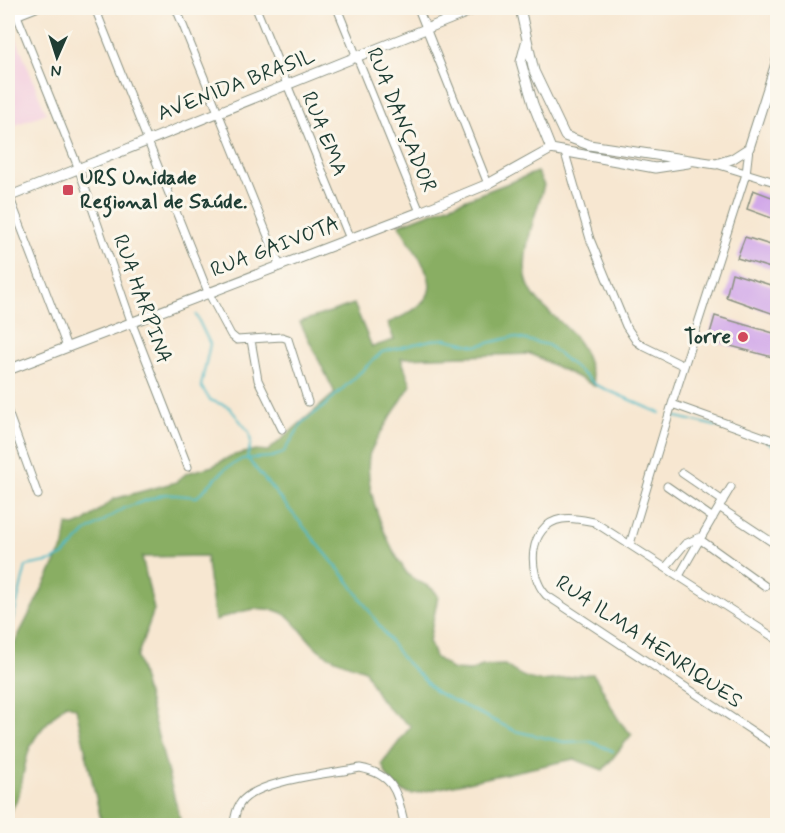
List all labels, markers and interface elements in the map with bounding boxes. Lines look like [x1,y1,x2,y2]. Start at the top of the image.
north arrow [27,27,87,87]
street label: AVENIDA BRASIL [153,42,319,128]
street label: RUA DANÇADOR [359,43,443,197]
text: N [50,60,62,81]
street label: RUA EMA [294,87,354,181]
place label: URS Unidade Regional de Saúde. [80,164,247,218]
marker: URS Unidade Regional de Saúde. [61,183,75,197]
street label: RUA GAIVOTA [207,210,343,284]
street label: RUA HARPINA [106,231,178,367]
place label: Torre [684,323,731,351]
marker: Torre [736,330,750,344]
street label: RUA ILMA HENRIQUES [550,569,748,715]

